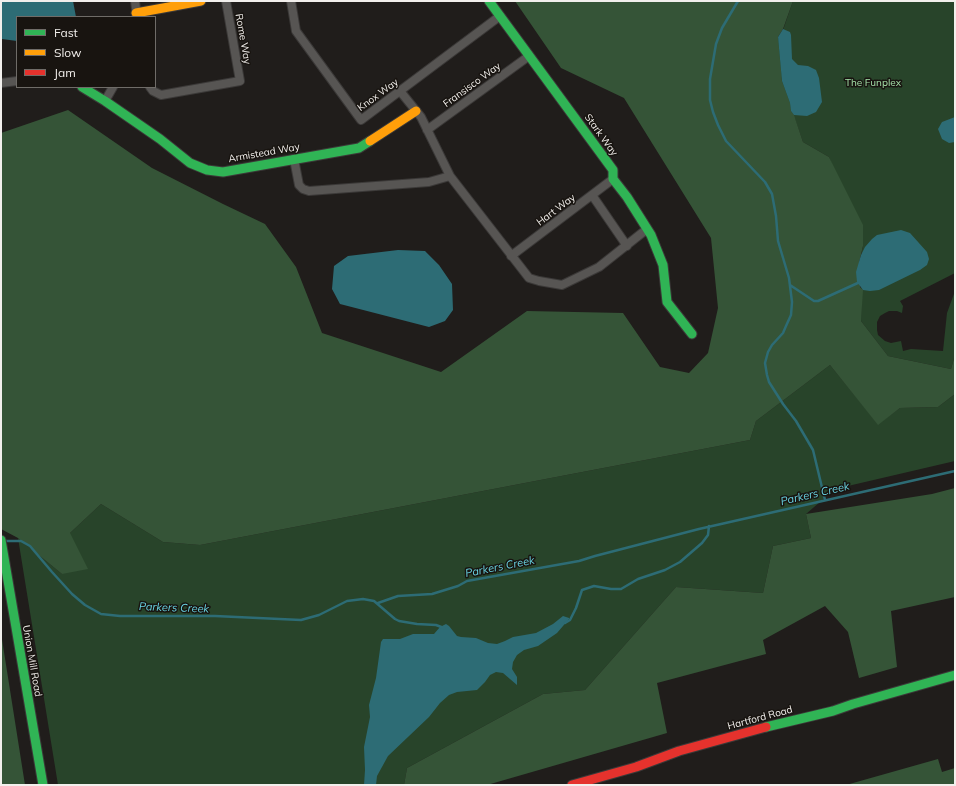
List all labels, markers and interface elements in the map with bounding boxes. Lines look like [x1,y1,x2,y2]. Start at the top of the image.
street label: Rome Way [233,13,253,65]
legend [16,16,156,88]
text: Fast [54,25,78,40]
text: Slow [54,45,82,60]
street label: Fransisco Way [441,60,503,110]
text: Jam [54,65,76,80]
street label: Knox Way [355,76,401,114]
park label: The Funplex [845,77,901,89]
street label: Stark Way [582,112,620,158]
street label: Armistead Way [227,141,301,165]
street label: Hart Way [534,192,578,228]
water label: Parkers Creek [779,480,851,508]
water label: Parkers Creek [464,554,536,580]
water label: Parkers Creek [139,600,209,616]
street label: Union Mill Road [20,624,44,698]
street label: Hartford Road [726,704,794,732]

